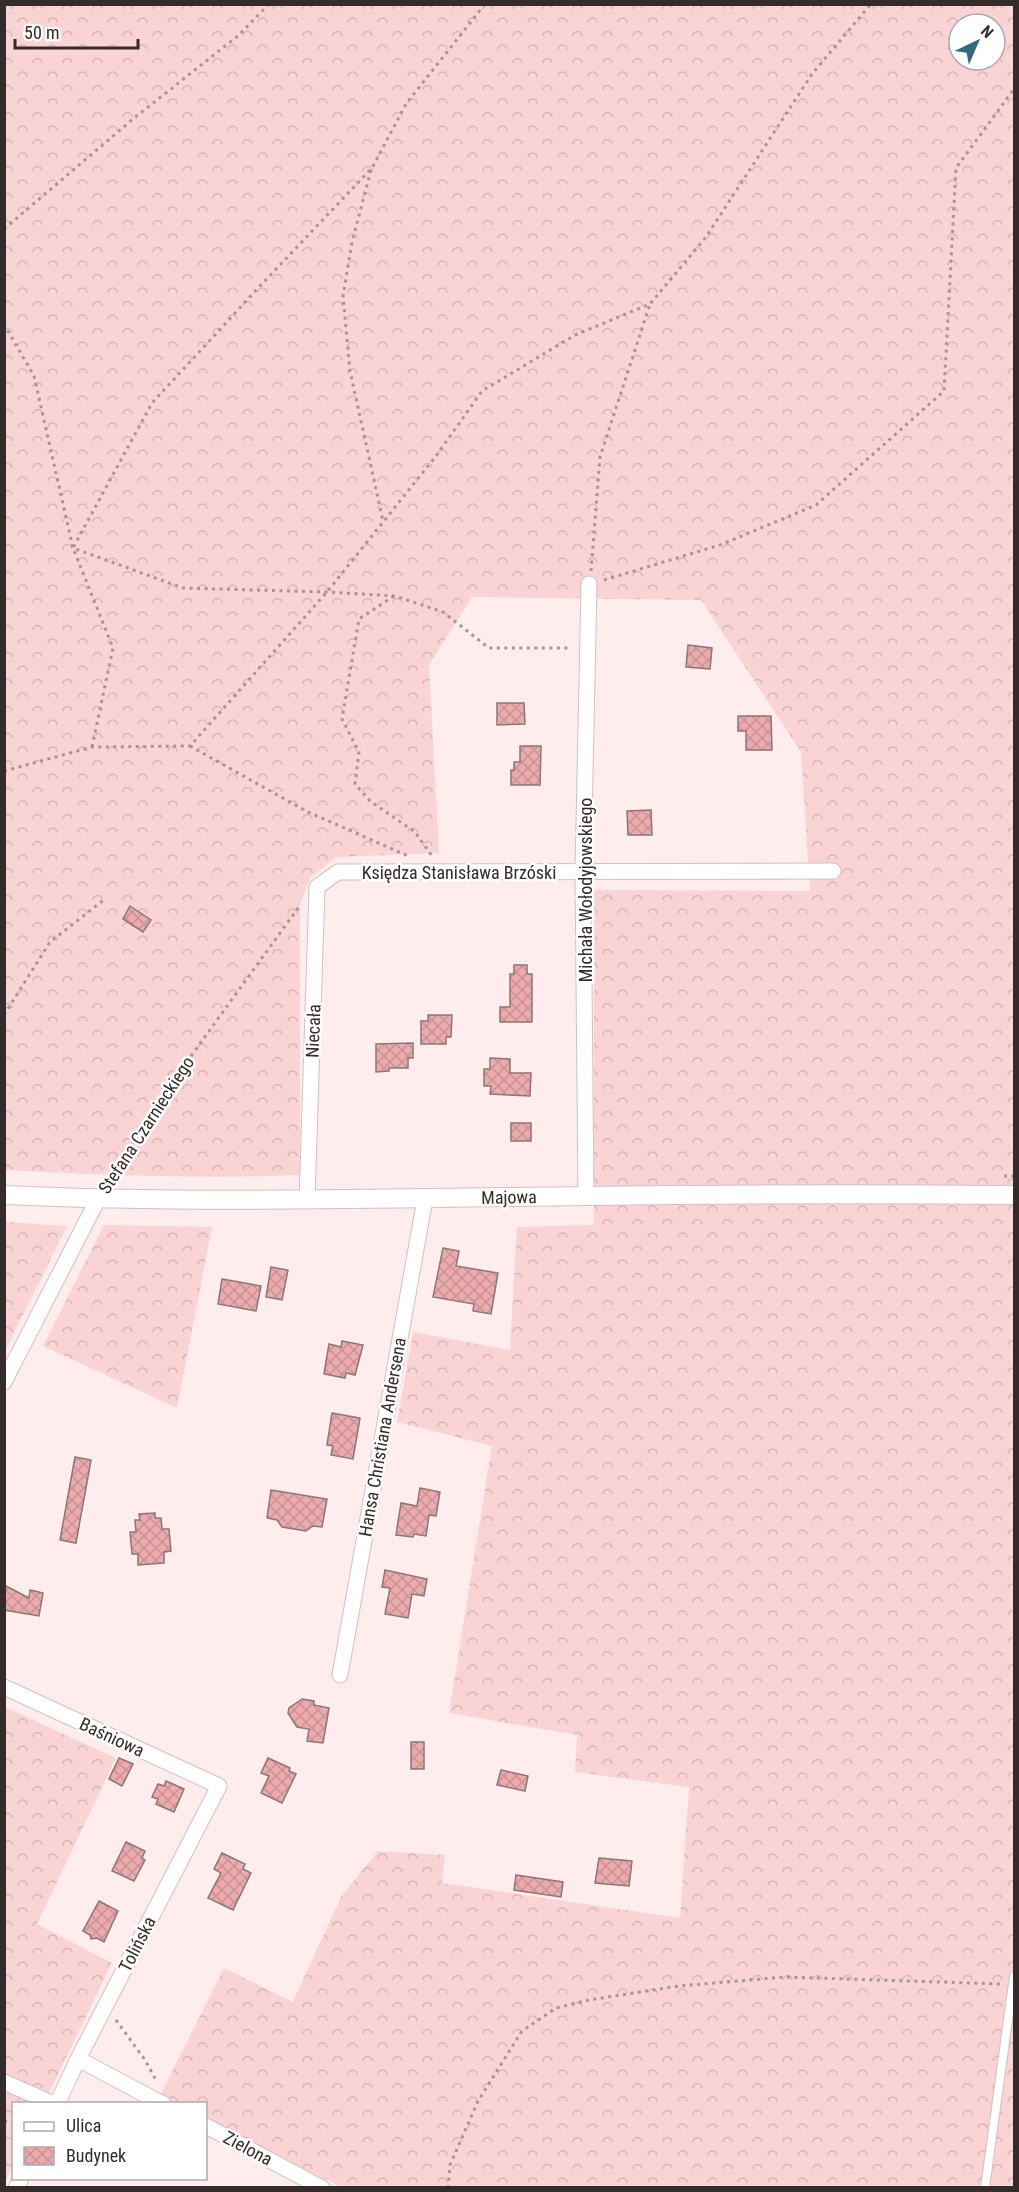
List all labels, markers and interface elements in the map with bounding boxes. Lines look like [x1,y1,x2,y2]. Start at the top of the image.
scale bar [15,12,138,50]
north arrow [947,12,1007,72]
text: N [977,21,997,42]
text: 50 m [24,22,59,43]
street label: Michała Wołodyjowskiego [575,798,596,982]
street label: Księdza Stanisława Brzóski [362,862,556,883]
street label: Niecała [302,1004,324,1058]
street label: Stefana Czarnieckiego [94,1052,198,1198]
street label: Majowa [481,1186,537,1208]
street label: Hansa Christiana Andersena [354,1336,410,1538]
street label: Baśniowa [76,1713,148,1761]
street label: Tolińska [114,1913,160,1975]
legend [12,2102,207,2180]
text: Ulica [66,2115,101,2136]
street label: Zielona [220,2126,276,2170]
text: Budynek [66,2145,126,2166]

